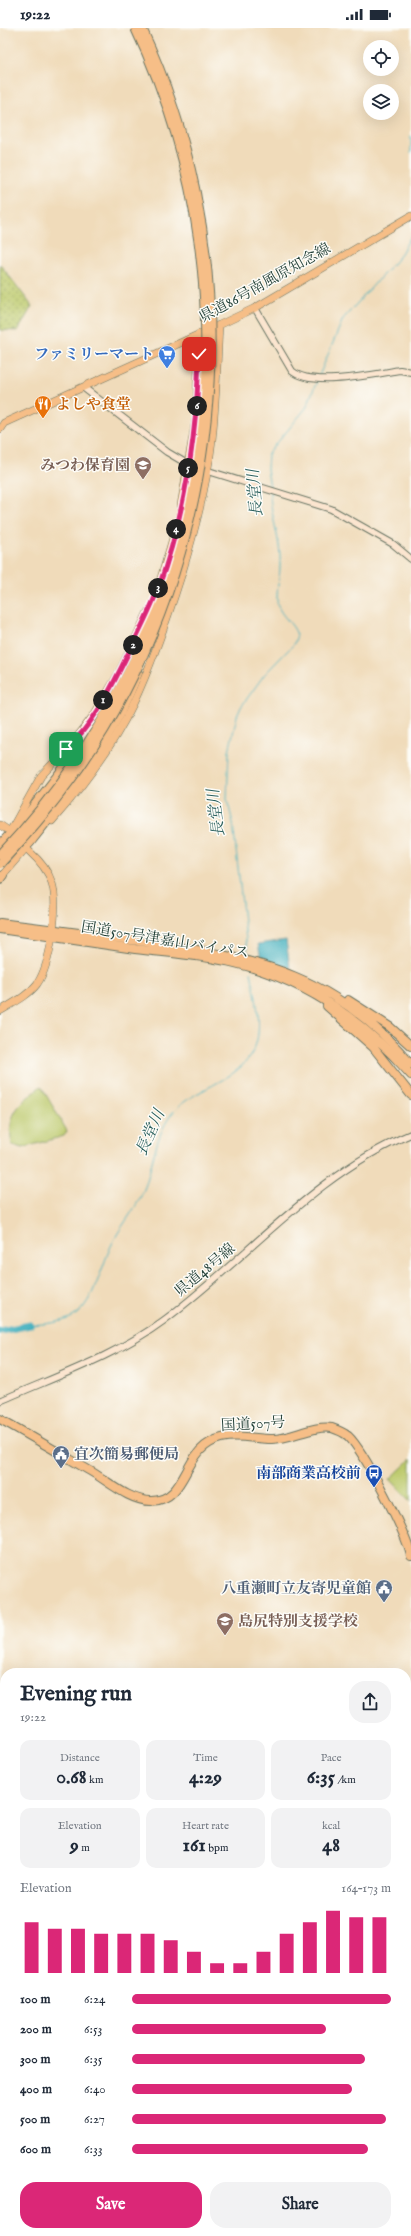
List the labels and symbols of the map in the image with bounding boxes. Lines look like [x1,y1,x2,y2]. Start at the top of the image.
street label: 県道86号南風原知念線 [196,239,334,327]
pin [182,337,216,371]
supermarket icon: ファミリーマート [157,344,177,369]
place label: ファミリーマート [34,345,154,364]
restaurant icon: よしや食堂 [33,394,53,419]
place label: よしや食堂 [56,395,131,414]
pin: 6 [187,396,207,416]
school or university icon: みつわ保育園 [133,455,153,480]
place label: みつわ保育園 [40,456,130,475]
pin: 5 [178,458,198,478]
water label: 長堂川 [244,466,268,518]
pin: 4 [166,519,186,539]
pin: 3 [148,578,168,598]
pin: 2 [123,635,143,655]
pin: 1 [93,690,113,710]
pin [49,732,83,766]
water label: 長堂川 [204,786,230,838]
street label: 国道507号津嘉山バイパス [80,917,250,963]
water label: 長堂川 [132,1105,171,1159]
street label: 県道48号線 [171,1239,239,1301]
street label: 国道507号 [220,1413,286,1435]
public building icon: 宜次簡易郵便局 [51,1444,71,1469]
place label: 宜次簡易郵便局 [74,1445,179,1464]
bus stop icon: 南部商業高校前 [364,1463,384,1488]
place label: 南部商業高校前 [256,1464,361,1483]
public building icon: 八重瀬町立友寄児童館 [374,1578,394,1603]
place label: 八重瀬町立友寄児童館 [221,1579,371,1598]
school or university icon: 島尻特別支援学校 [215,1611,235,1636]
place label: 島尻特別支援学校 [238,1612,358,1631]

